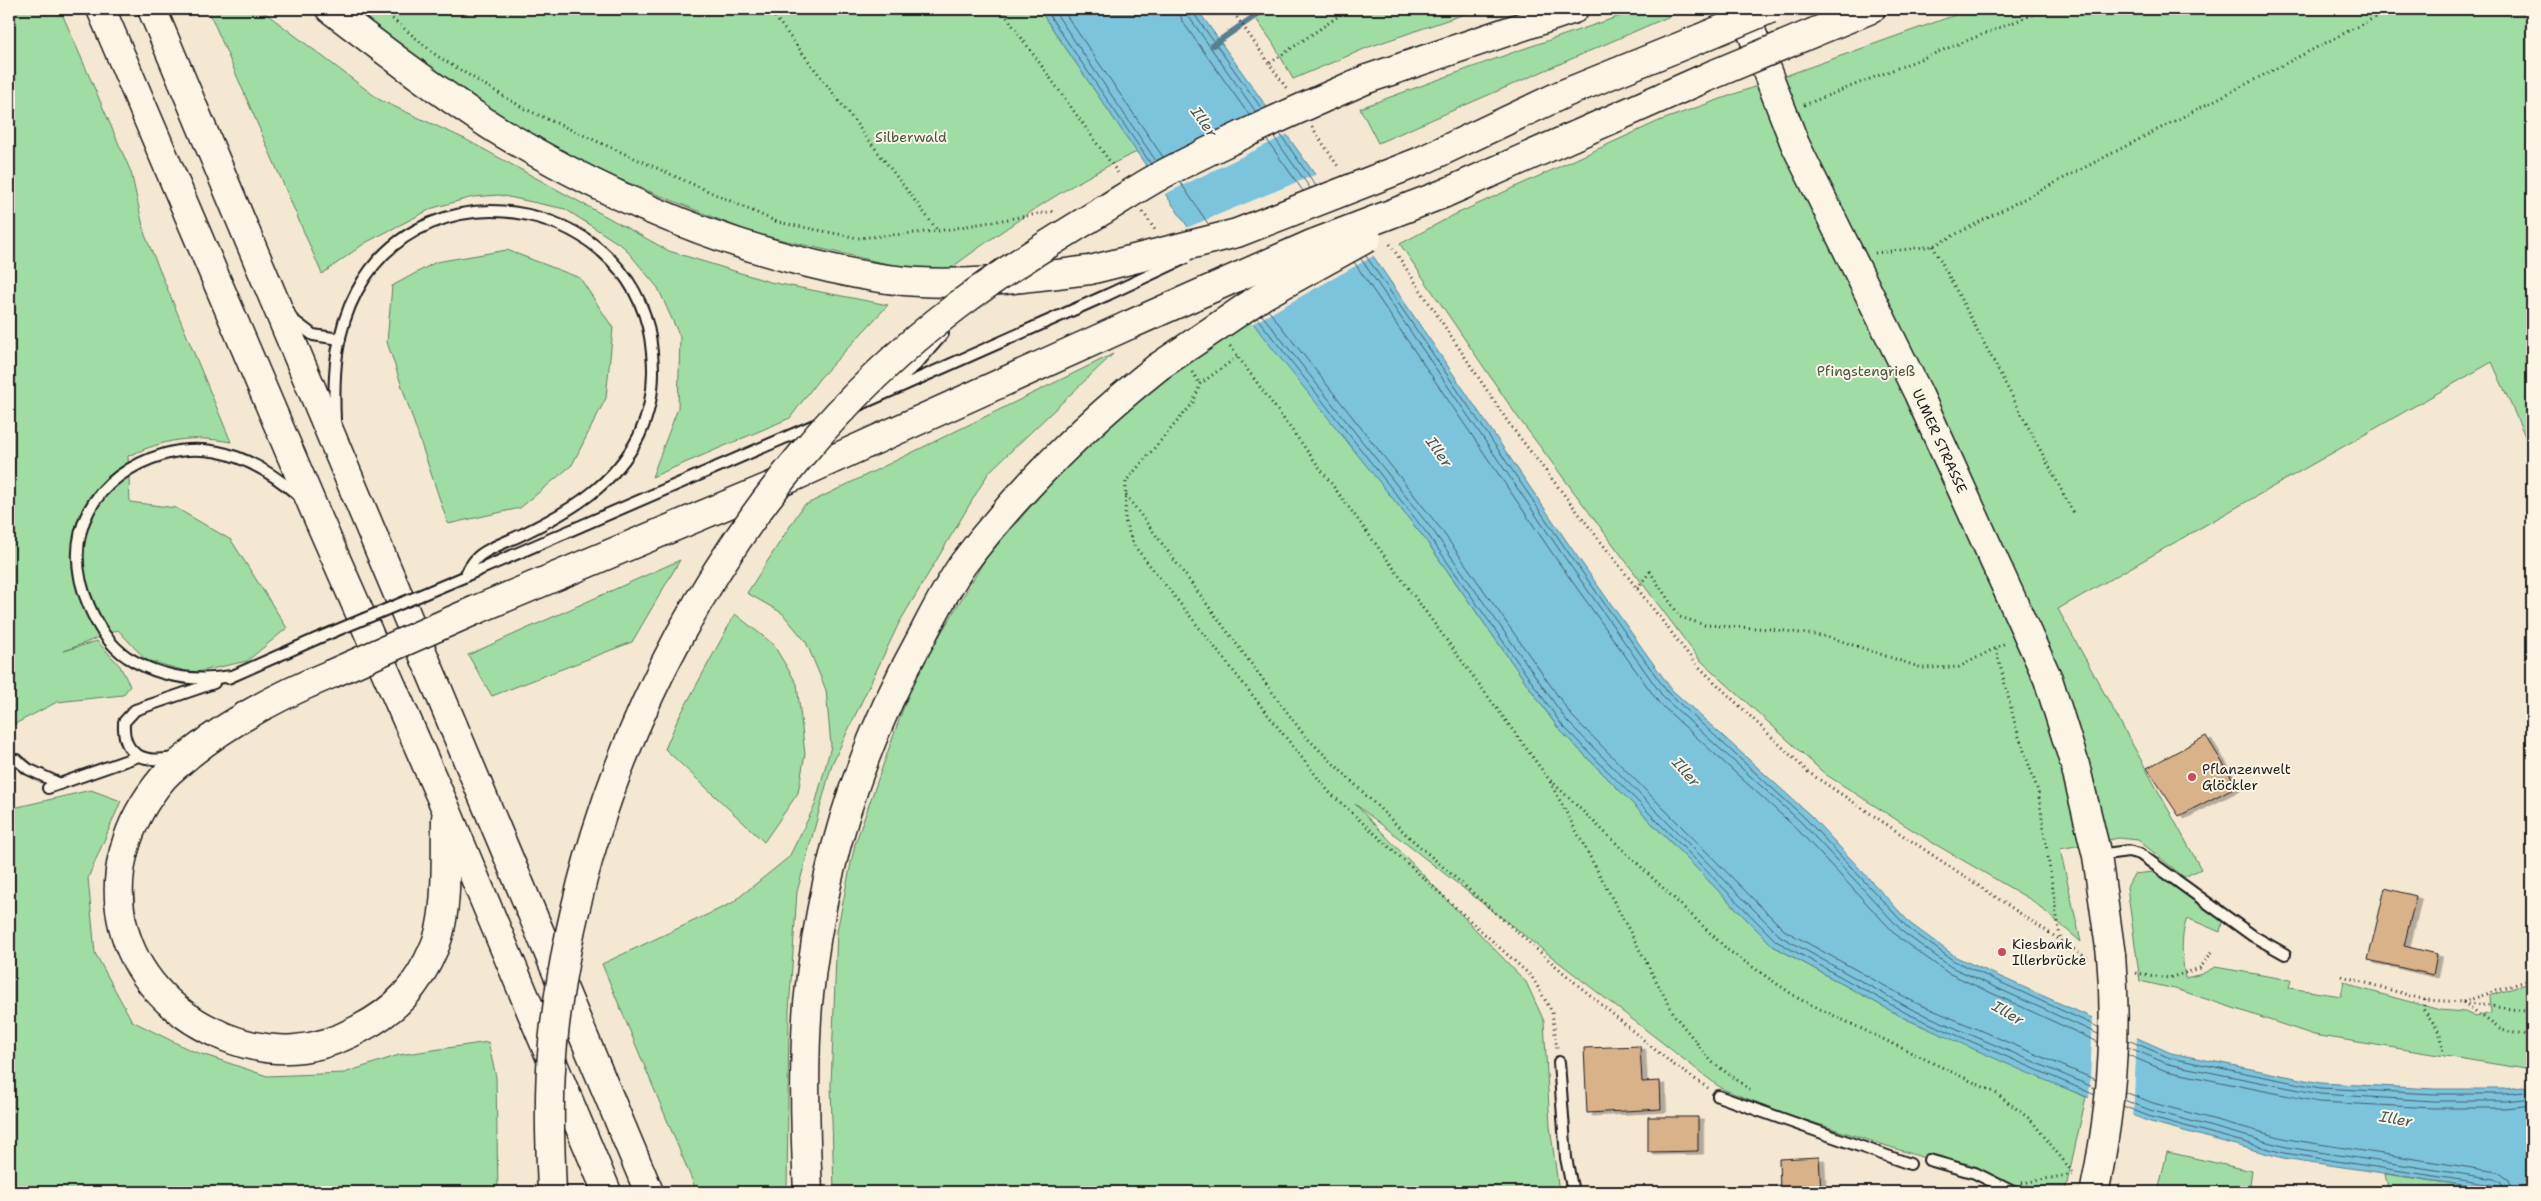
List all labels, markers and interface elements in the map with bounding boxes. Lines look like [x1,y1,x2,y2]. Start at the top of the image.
water label: Iller [1186,102,1222,142]
park label: Silberwald [875,128,947,146]
park label: Pfingstengrieß [1817,362,1915,380]
street label: ULMER STRASSE [1908,386,1971,496]
water label: Iller [1421,432,1457,472]
water label: Iller [1667,752,1705,792]
place label: Pflanzenwelt Glöckler [2202,760,2291,794]
marker: Pflanzenwelt Glöckler [2186,771,2198,783]
place label: Kiesbank Illerbrücke [2012,935,2086,969]
marker: Kiesbank Illerbrücke [1996,946,2008,958]
water label: Iller [1988,995,2028,1030]
water label: Iller [2377,1106,2415,1132]

